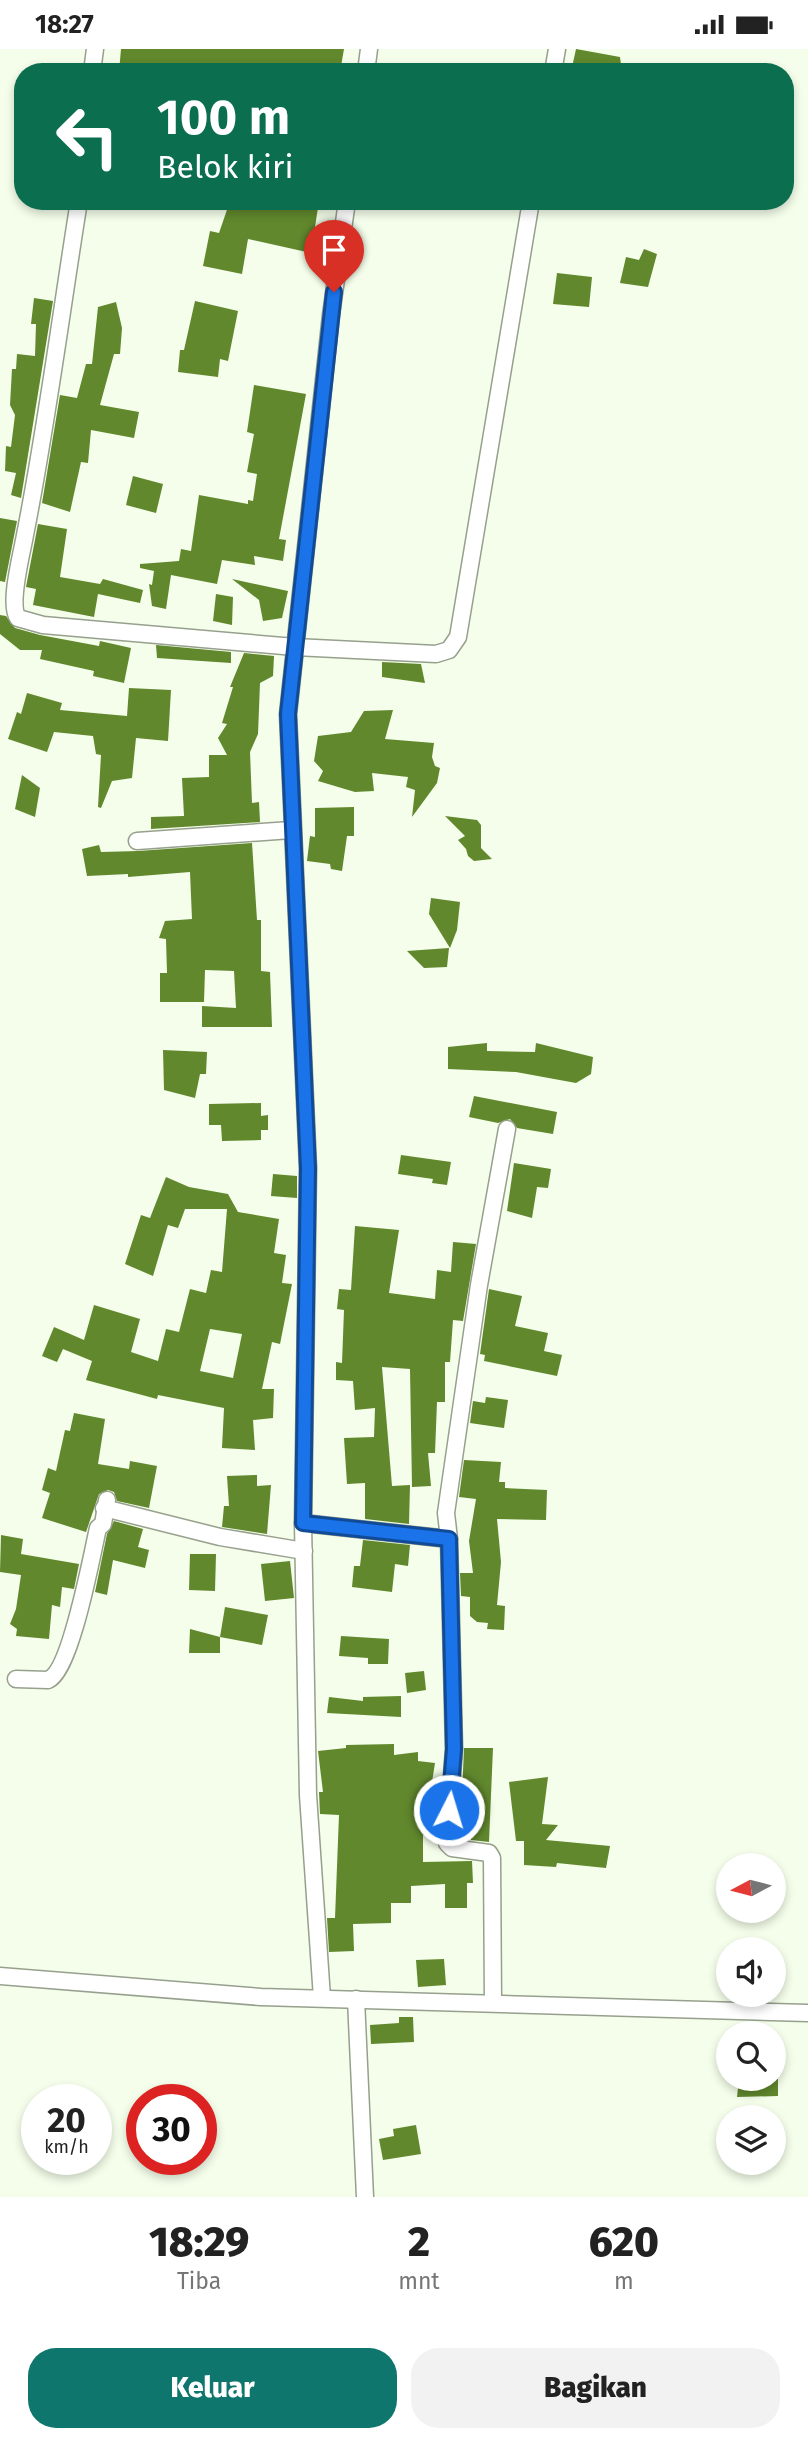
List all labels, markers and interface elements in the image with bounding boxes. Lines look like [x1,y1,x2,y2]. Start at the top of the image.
text: 18:27 [35,9,94,40]
text: 100 m [157,88,290,147]
icon: left [42,91,133,182]
text: Belok kiri [157,148,293,186]
pin [304,220,364,292]
icon: arrive [315,231,353,269]
position arrow [412,1773,486,1847]
north arrow [716,1853,786,1923]
map controls [716,1853,786,2175]
button: sound [716,1937,786,2007]
button: search [716,2021,786,2091]
speed limit sign: 30 [126,2084,217,2175]
text: 20 [47,2099,86,2141]
button: layers [716,2105,786,2175]
text: km/h [44,2136,89,2158]
text: 18:29 [149,2217,249,2267]
text: 2 [408,2217,430,2267]
text: 620 [589,2217,659,2267]
text: Tiba [177,2267,221,2295]
text: mnt [398,2267,440,2295]
text: m [614,2267,634,2295]
button: Keluar [28,2348,397,2428]
button: Bagikan [411,2348,780,2428]

